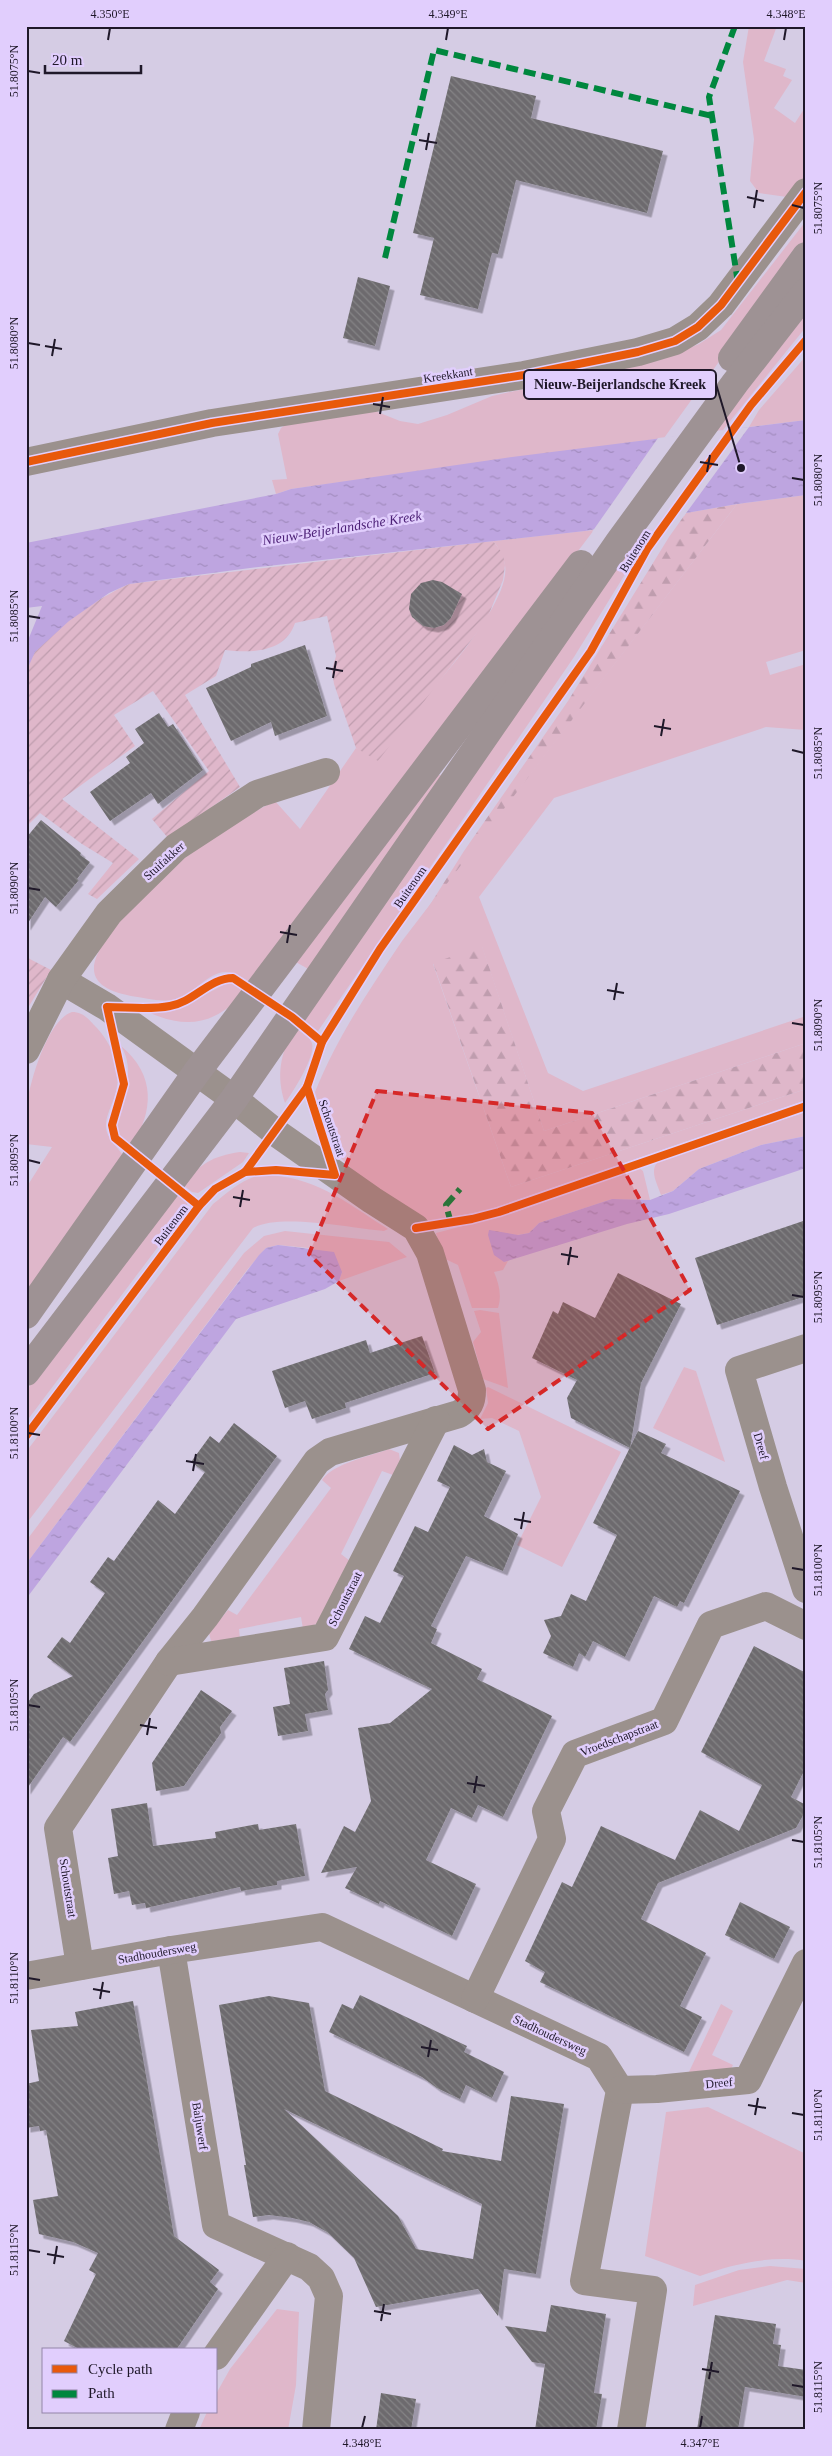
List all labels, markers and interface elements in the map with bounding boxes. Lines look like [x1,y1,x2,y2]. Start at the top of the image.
text: 4.350°E [90,7,130,21]
text: 4.349°E [428,7,468,21]
text: 4.348°E [766,7,806,21]
scale bar [45,42,141,74]
text: 51.8075°N [7,44,21,97]
text: 20 m [52,52,83,68]
text: 51.8075°N [811,181,825,234]
text: 51.8080°N [7,316,21,369]
street label: Kreekkant [422,364,474,386]
callout: Nieuw-Beijerlandsche Kreek [524,370,716,399]
text: Nieuw-Beijerlandsche Kreek [534,377,706,392]
text: 51.8080°N [811,453,825,506]
water label: Nieuw-Beijerlandsche Kreek [260,508,423,548]
street label: Buitenom [617,527,654,575]
text: 51.8085°N [7,589,21,642]
text: 51.8085°N [811,726,825,779]
street label: Stuifakker [141,839,187,883]
text: 51.8090°N [7,861,21,914]
street label: Buitenom [391,863,430,910]
text: 51.8090°N [811,998,825,1051]
street label: Schoutstraat [316,1098,348,1159]
text: 51.8095°N [7,1133,21,1186]
street label: Buitenom [151,1201,191,1248]
text: 51.8095°N [811,1270,825,1323]
text: 51.8100°N [7,1406,21,1459]
street label: Dreef [751,1431,771,1461]
text: 51.8100°N [811,1543,825,1596]
street label: Schoutstraat [325,1569,365,1629]
text: 51.8105°N [7,1678,21,1731]
street label: Vroedschapstraat [578,1716,661,1759]
text: 51.8105°N [811,1815,825,1868]
street label: Schoutstraat [56,1858,80,1919]
street label: Stadhoudersweg [117,1939,197,1967]
text: 51.8110°N [7,1952,21,2004]
street label: Stadhoudersweg [511,2012,589,2058]
street label: Dreef [705,2075,733,2091]
text: 51.8110°N [811,2089,825,2141]
street label: Baljuwerf [189,2101,211,2151]
text: 51.8115°N [7,2224,21,2276]
legend [42,2348,218,2414]
text: Cycle path [88,2361,153,2377]
text: 51.8115°N [811,2361,825,2413]
text: Path [88,2385,115,2401]
text: 4.348°E [342,2436,382,2450]
text: 4.347°E [680,2436,720,2450]

